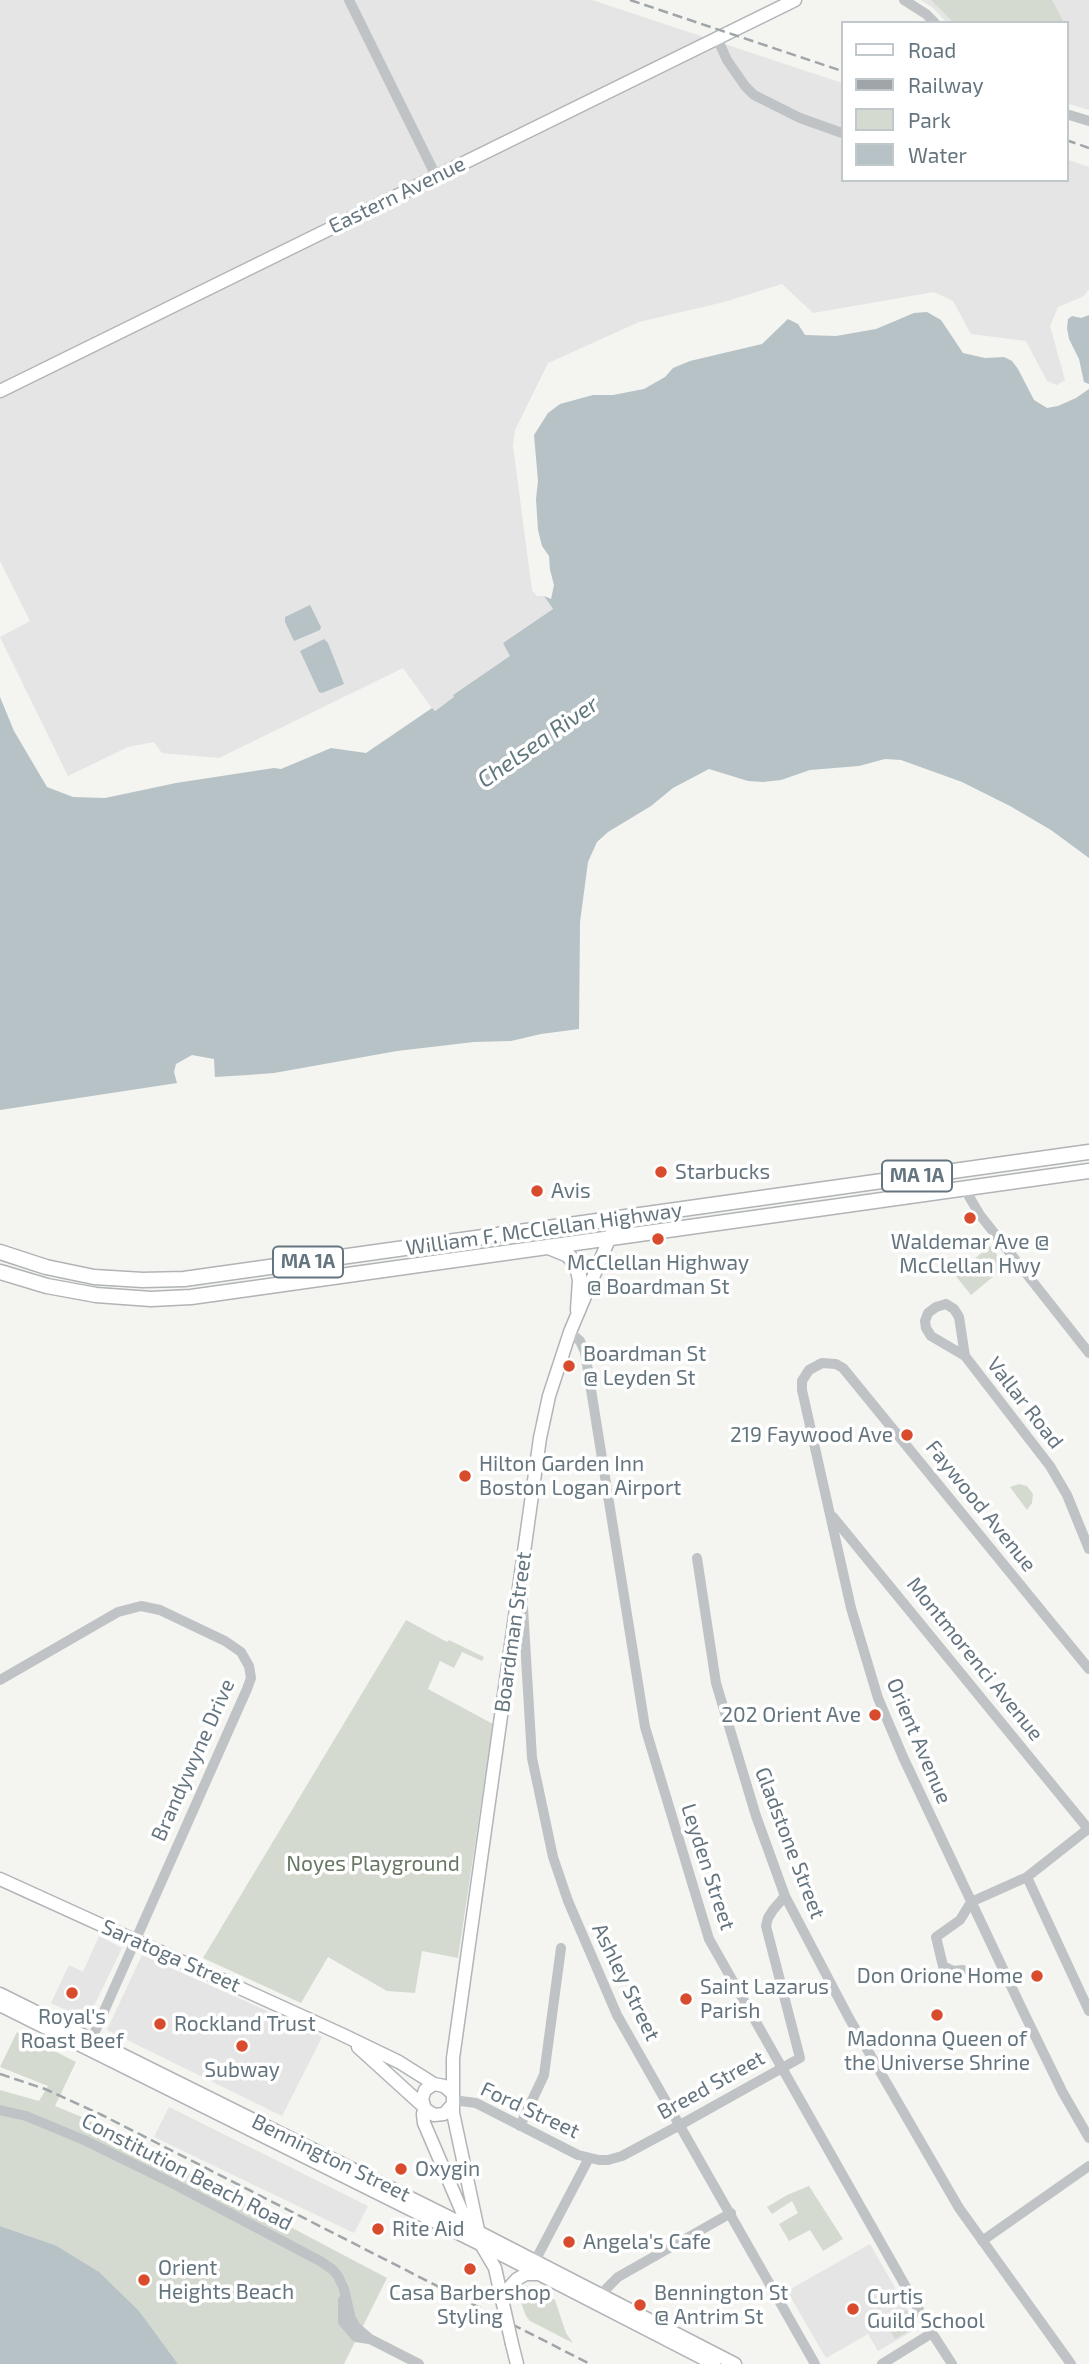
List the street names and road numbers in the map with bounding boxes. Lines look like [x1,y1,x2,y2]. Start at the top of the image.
street label: Eastern Avenue [325,151,469,239]
road number: MA 1A [882,1160,952,1192]
street label: William F. McClellan Highway [404,1197,684,1261]
road number: MA 1A [273,1246,343,1278]
street label: Vallar Road [981,1352,1069,1454]
street label: Faywood Avenue [920,1435,1042,1577]
street label: Boardman Street [489,1550,537,1714]
street label: Montmorenci Avenue [901,1572,1049,1746]
street label: Orient Avenue [881,1674,957,1808]
street label: Brandywyne Drive [146,1675,240,1845]
street label: Gladstone Street [750,1764,830,1922]
street label: Leyden Street [676,1801,740,1933]
street label: Saratoga Street [98,1914,244,1998]
street label: Ashley Street [587,1919,665,2045]
street label: Breed Street [653,2045,769,2125]
street label: Ford Street [477,2076,583,2144]
street label: Constitution Beach Road [77,2108,297,2236]
street label: Bennington Street [248,2109,414,2207]

